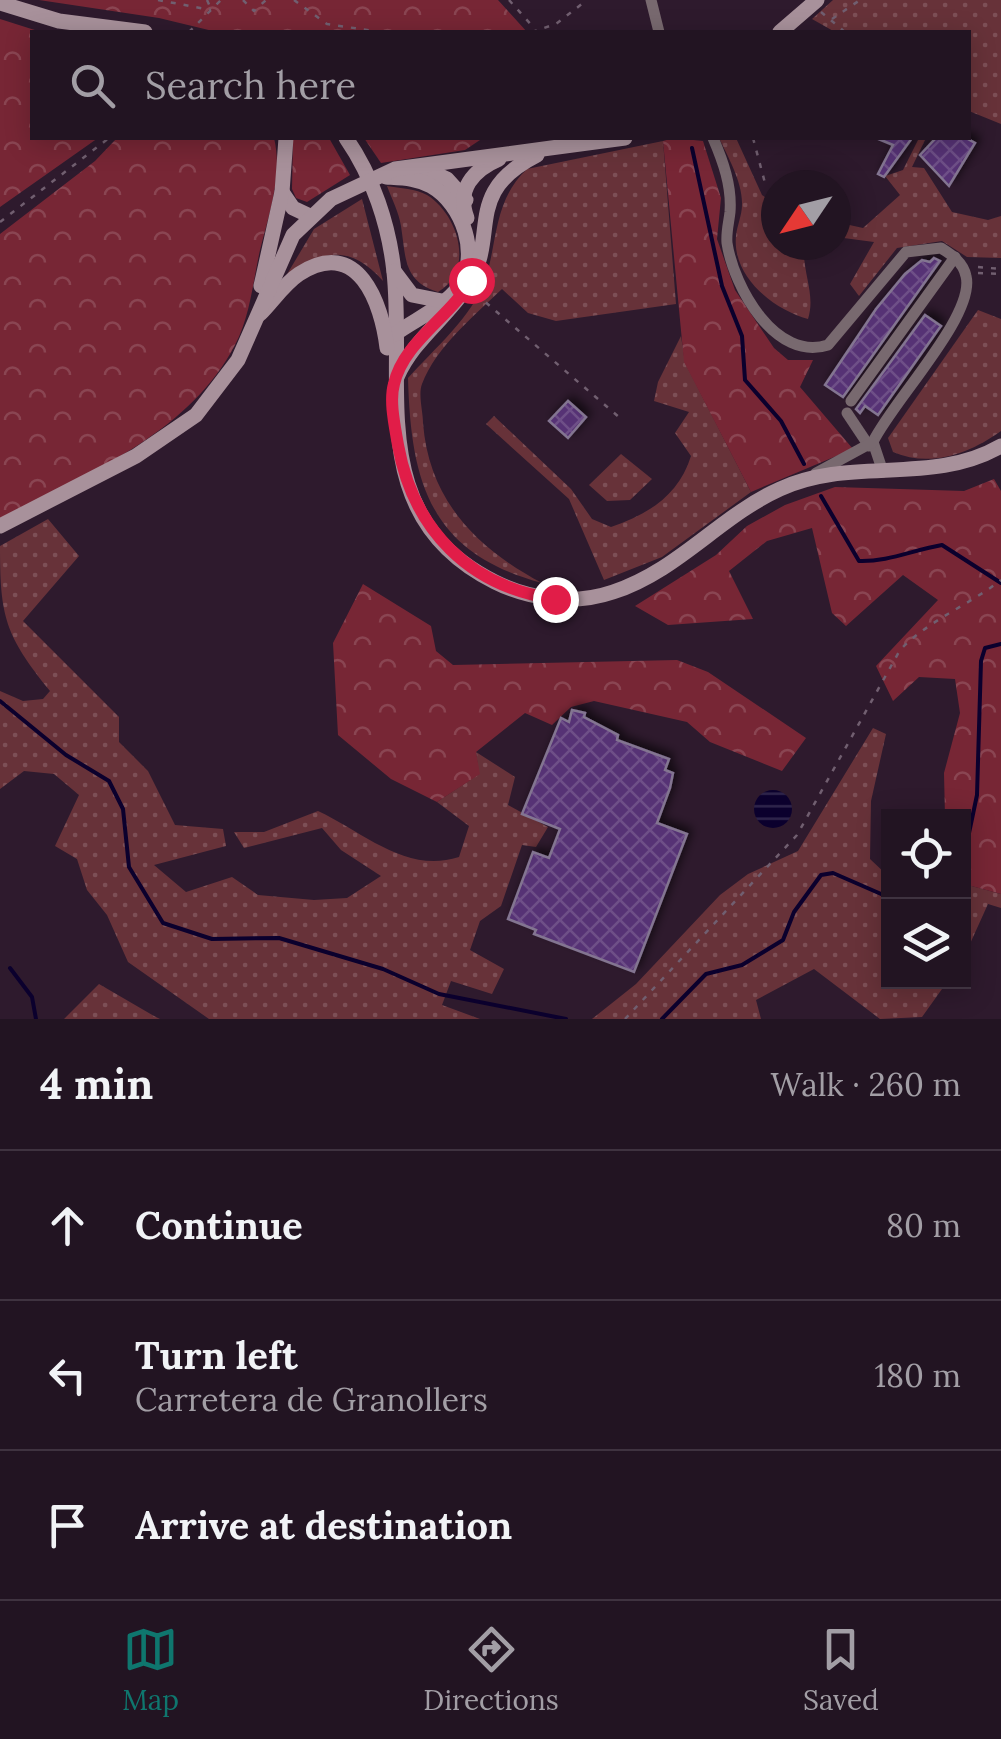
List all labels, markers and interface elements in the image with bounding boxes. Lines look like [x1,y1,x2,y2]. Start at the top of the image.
search box [30,30,971,140]
icon: search [65,58,120,113]
text: Search here [145,61,356,109]
north arrow [761,170,851,260]
route start [449,258,495,304]
route end [533,577,579,623]
map controls [881,809,971,989]
button: locate [881,809,971,899]
button: layers [881,899,971,989]
text: 4 min [40,1057,153,1111]
text: Walk · 260 m [771,1064,961,1105]
icon: ahead [40,1198,95,1253]
text: Continue [135,1201,303,1249]
text: 80 m [886,1205,961,1246]
text: Turn left [135,1331,298,1379]
icon: left [40,1348,95,1403]
text: 180 m [874,1355,961,1396]
text: Carretera de Granollers [135,1379,488,1420]
icon: arrive [40,1498,95,1553]
text: Arrive at destination [135,1501,512,1549]
tab: Map [122,1622,179,1718]
tab: Directions [423,1622,559,1718]
tab: Saved [803,1622,879,1718]

